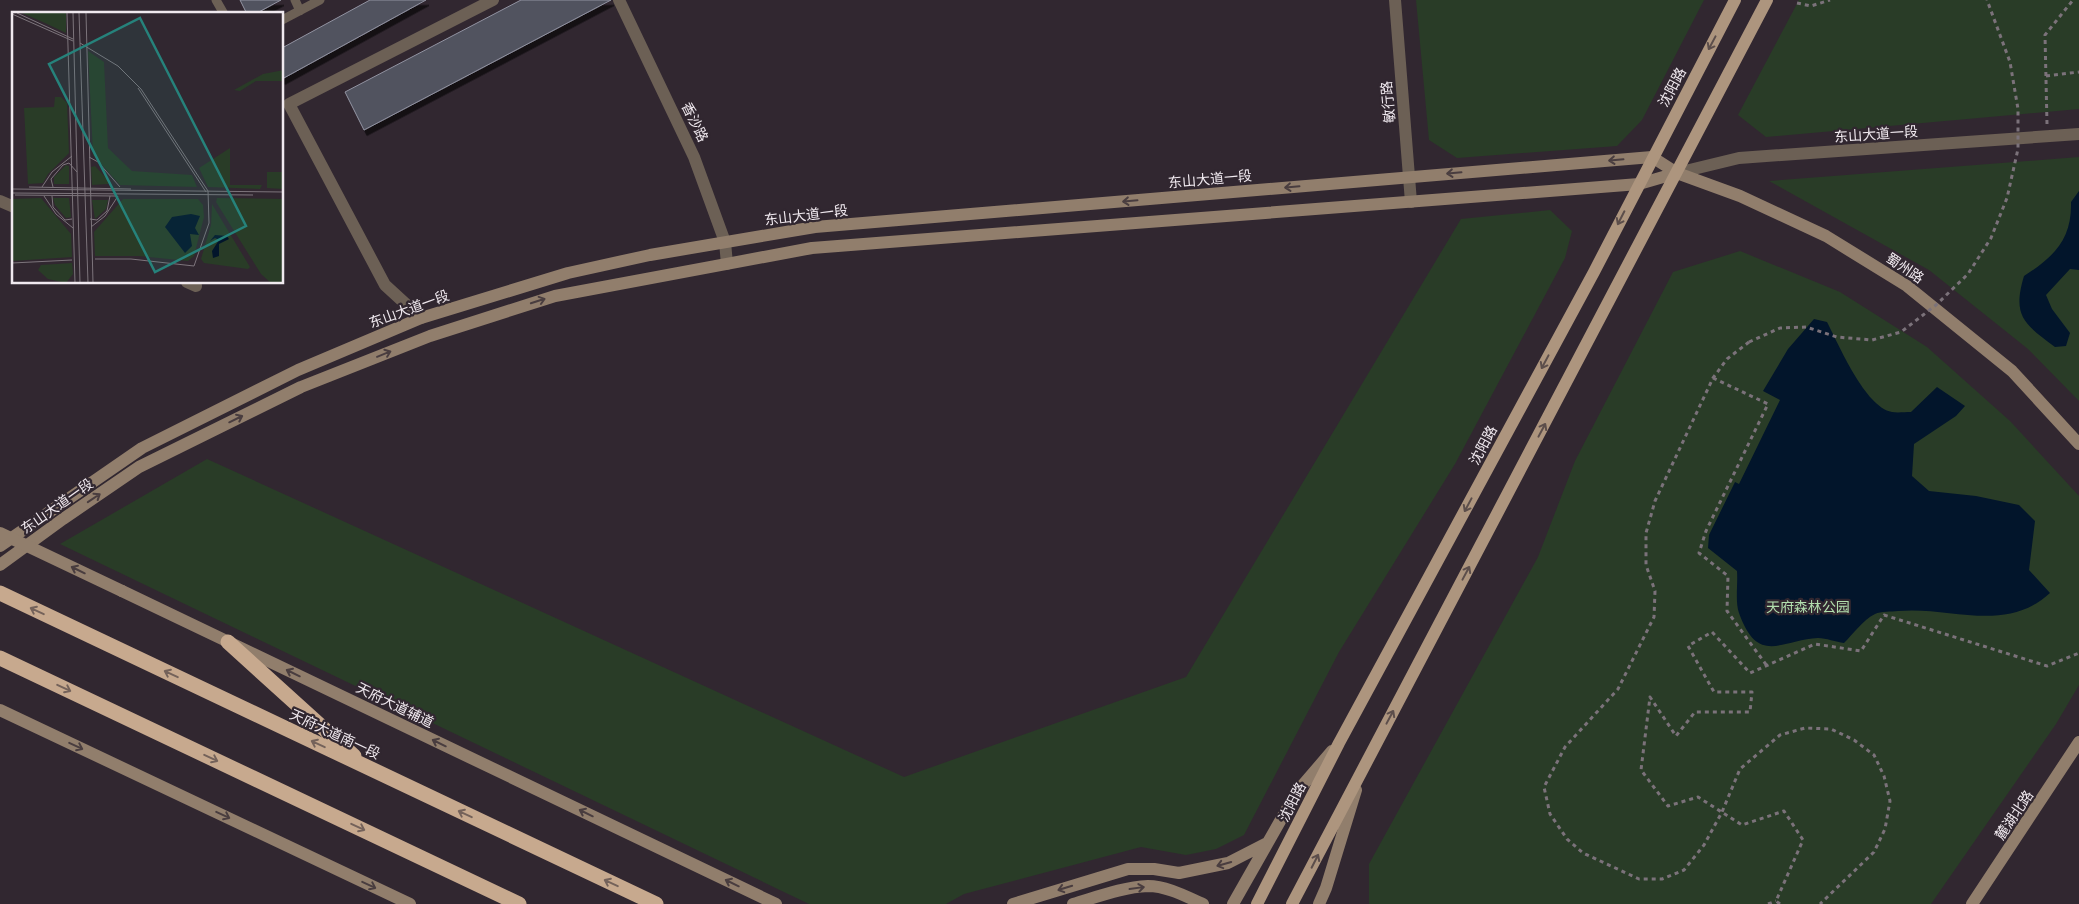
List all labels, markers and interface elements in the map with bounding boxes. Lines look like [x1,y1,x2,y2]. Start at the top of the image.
inset map [12,12,284,284]
one-way arrow [1707,35,1716,50]
street label: 沈阳路 [1655,65,1689,109]
street label: 敏行路 [1378,80,1398,124]
street label: 香沙路 [679,100,711,144]
street label: 东山大道一段 [1834,123,1918,145]
one-way arrow [1608,155,1624,165]
street label: 东山大道一段 [1167,167,1253,191]
one-way arrow [1446,169,1462,178]
one-way arrow [1284,182,1300,192]
one-way arrow [1122,196,1138,206]
street label: 东山大道一段 [763,202,849,228]
one-way arrow [1616,210,1625,225]
street label: 蜀州路 [1883,250,1927,286]
street label: 东山大道一段 [367,287,451,331]
one-way arrow [530,296,546,306]
one-way arrow [376,349,392,358]
one-way arrow [1540,354,1550,369]
one-way arrow [228,414,243,423]
one-way arrow [1537,422,1547,437]
street label: 沈阳路 [1466,423,1500,467]
street label: 东山大道一段 [18,475,96,537]
one-way arrow [87,493,101,503]
one-way arrow [1462,497,1472,511]
one-way arrow [71,565,86,575]
one-way arrow [1462,566,1471,581]
park label: 天府森林公园 [1766,599,1850,615]
one-way arrow [30,605,45,615]
one-way arrow [285,668,300,678]
one-way arrow [164,669,179,679]
street label: 天府大道辅道 [354,679,436,731]
one-way arrow [56,684,71,693]
street label: 天府大道南一段 [287,706,383,762]
one-way arrow [1385,709,1395,724]
one-way arrow [432,738,447,747]
one-way arrow [311,739,326,748]
one-way arrow [68,742,83,751]
one-way arrow [203,753,218,763]
street label: 沈阳路 [1275,780,1309,824]
street label: 麓湖北路 [1992,787,2036,843]
one-way arrow [458,808,473,818]
one-way arrow [579,808,594,817]
one-way arrow [215,811,230,821]
one-way arrow [350,823,365,833]
one-way arrow [1310,853,1320,868]
one-way arrow [1216,859,1232,869]
one-way arrow [604,878,619,888]
one-way arrow [725,878,740,888]
one-way arrow [362,880,377,890]
one-way arrow [1129,883,1145,893]
one-way arrow [1058,884,1074,894]

